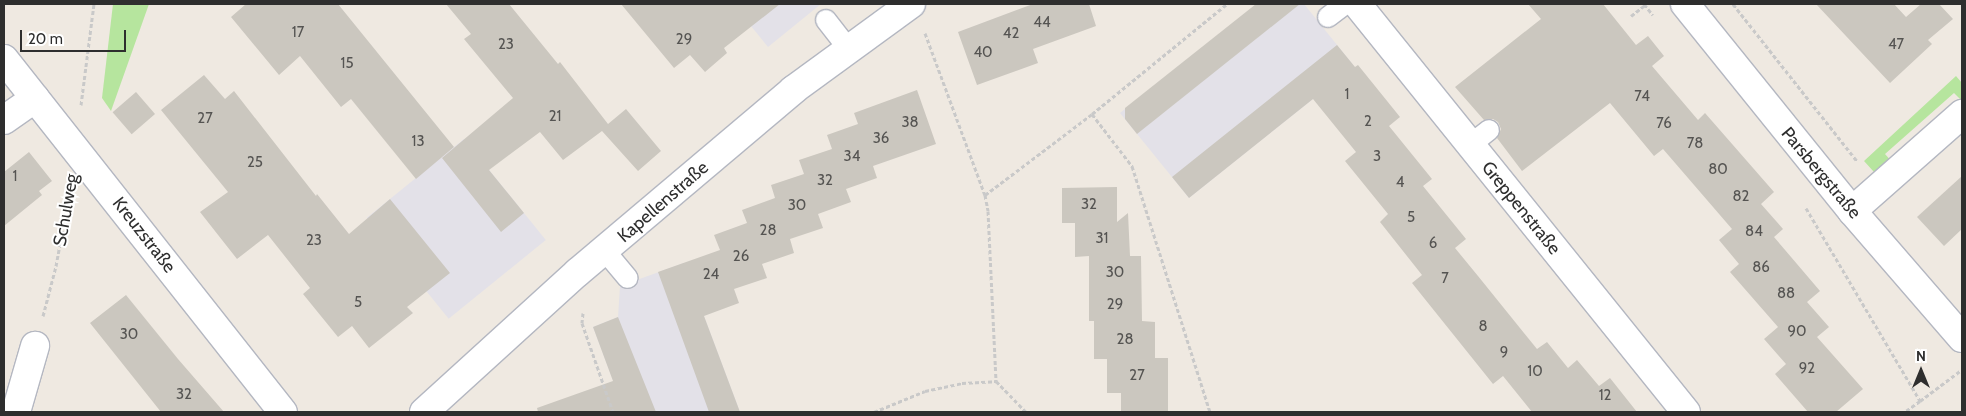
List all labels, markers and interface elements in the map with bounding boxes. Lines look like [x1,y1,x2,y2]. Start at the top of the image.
house number: 44 [1033,14,1051,32]
scale bar [22,20,129,52]
house number: 17 [292,24,304,42]
house number: 42 [1003,25,1019,43]
text: 20 m [28,30,63,48]
house number: 29 [676,31,692,49]
house number: 23 [498,36,514,54]
house number: 47 [1888,36,1904,54]
house number: 40 [973,44,993,62]
house number: 15 [340,55,354,73]
house number: 1 [1345,86,1349,104]
house number: 74 [1634,88,1650,106]
house number: 21 [549,108,561,126]
house number: 27 [197,110,213,128]
house number: 2 [1364,113,1372,131]
house number: 38 [901,114,919,132]
house number: 76 [1656,115,1672,133]
street label: Parsbergstraße [1776,123,1866,223]
house number: 36 [873,130,889,148]
house number: 13 [411,133,425,151]
house number: 78 [1687,135,1703,153]
house number: 34 [844,148,860,166]
house number: 3 [1373,148,1381,166]
house number: 25 [247,154,263,172]
street label: Kapellenstraße [613,157,713,247]
street label: Greppenstraße [1477,157,1565,259]
house number: 80 [1708,161,1728,179]
house number: 1 [13,168,17,186]
street label: Schulweg [49,172,83,248]
house number: 32 [817,172,833,190]
house number: 4 [1396,174,1404,192]
house number: 82 [1733,188,1749,206]
street label: Kreuzstraße [108,193,180,277]
house number: 32 [1081,196,1097,214]
house number: 30 [788,197,806,215]
house number: 5 [1407,209,1415,227]
house number: 28 [760,222,776,240]
house number: 84 [1745,223,1763,241]
house number: 31 [1095,230,1109,248]
house number: 23 [306,232,322,250]
house number: 6 [1429,235,1437,253]
house number: 26 [733,248,749,266]
house number: 86 [1752,259,1770,277]
house number: 30 [1106,264,1124,282]
house number: 24 [703,266,719,284]
house number: 7 [1441,270,1449,288]
house number: 88 [1777,285,1795,303]
house number: 5 [354,294,362,312]
house number: 29 [1107,296,1123,314]
house number: 8 [1478,318,1488,336]
house number: 90 [1788,323,1806,341]
house number: 30 [120,326,138,344]
house number: 28 [1117,331,1133,349]
house number: 9 [1500,344,1508,362]
north arrow [1896,346,1946,396]
text: N [1916,347,1926,365]
house number: 92 [1799,360,1815,378]
house number: 10 [1527,363,1543,381]
house number: 27 [1129,367,1145,385]
house number: 32 [176,386,192,404]
house number: 12 [1599,387,1611,405]

